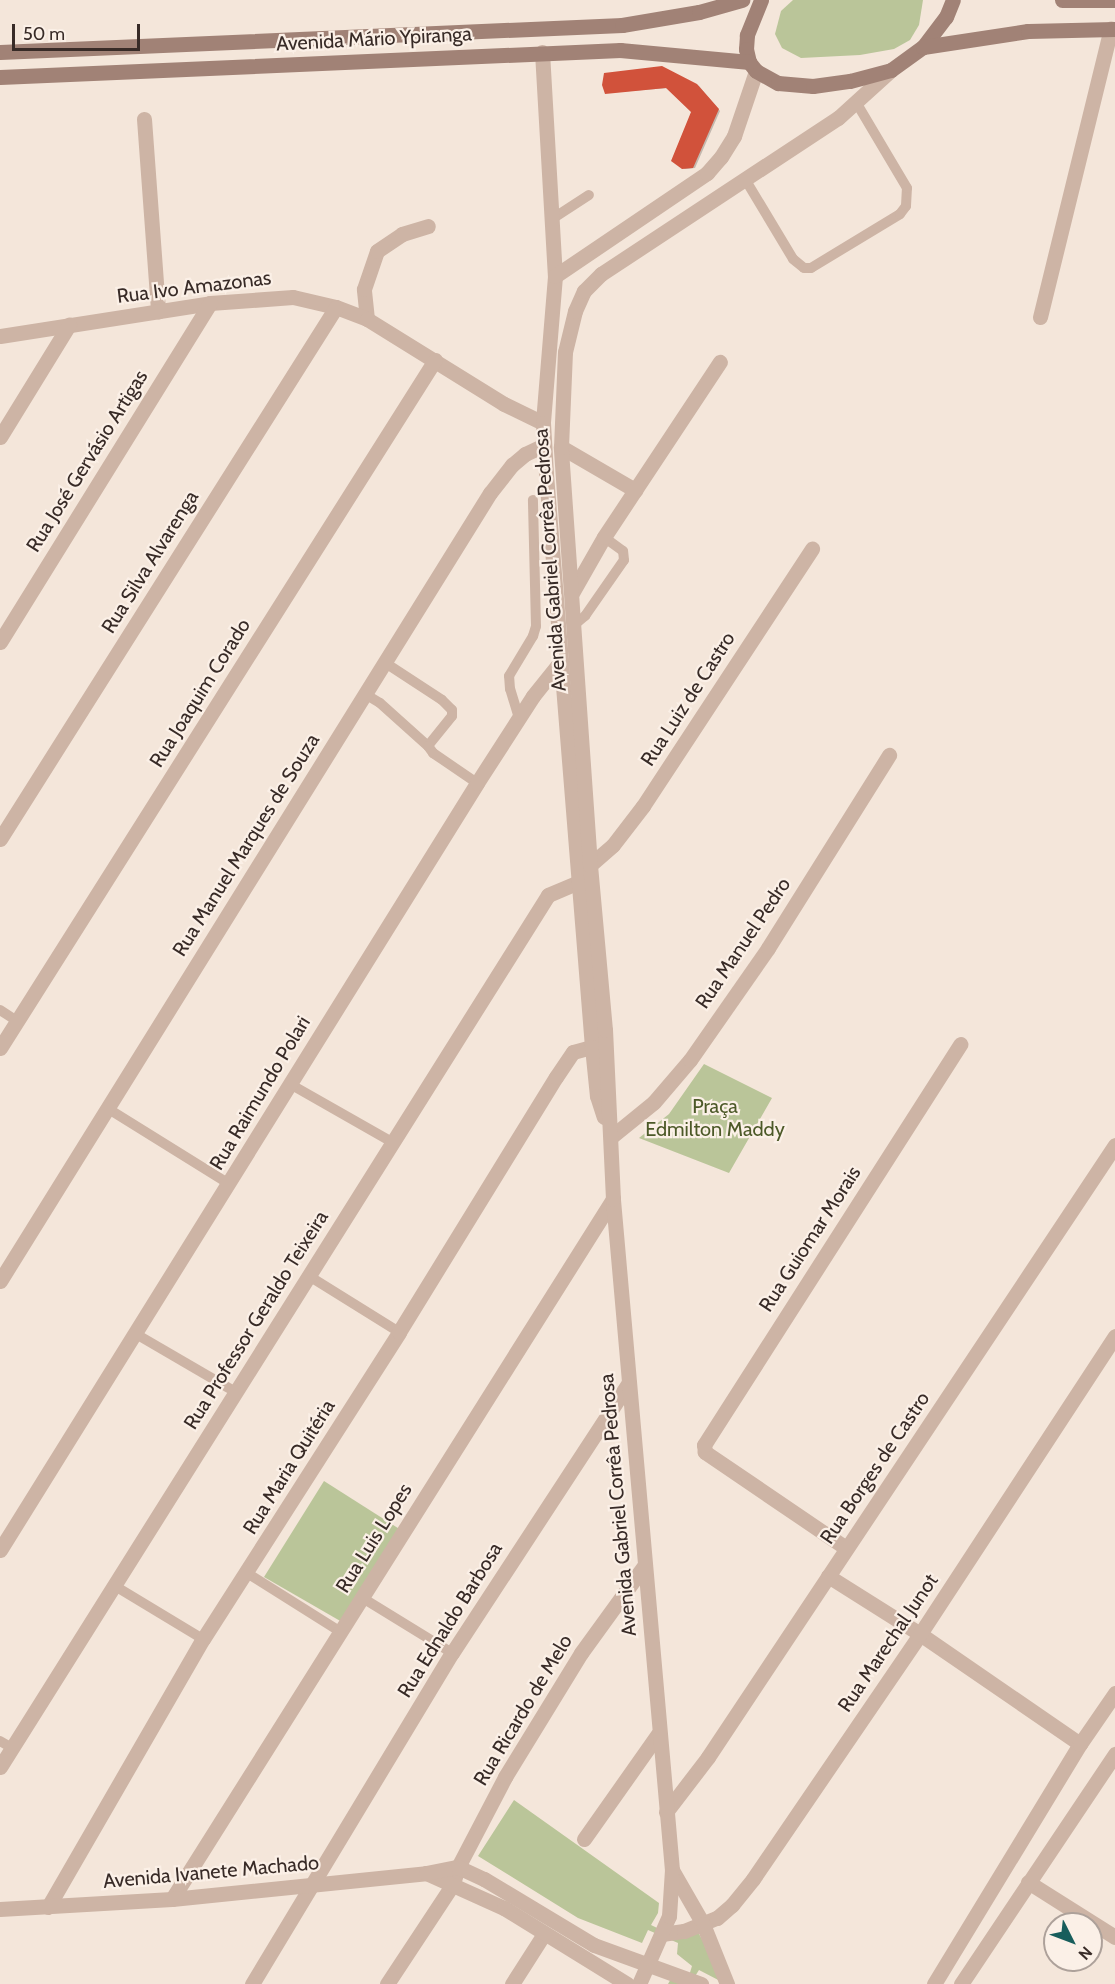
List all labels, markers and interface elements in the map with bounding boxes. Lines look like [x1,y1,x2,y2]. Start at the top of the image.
scale bar [15,12,142,50]
street label: Avenida Mário Ypiranga [276,22,472,56]
text: 50 m [23,23,65,45]
street label: Rua Ivo Amazonas [116,266,272,308]
street label: Rua José Gervásio Artigas [21,366,153,556]
street label: Avenida Gabriel Corrêa Pedrosa [529,428,571,692]
street label: Rua Silva Alvarenga [96,486,204,638]
street label: Rua Joaquim Corado [145,614,255,772]
street label: Rua Luiz de Castro [636,628,740,770]
street label: Rua Manuel Marques de Souza [168,729,324,961]
street label: Rua Manuel Pedro [690,873,796,1013]
street label: Rua Raimundo Polari [205,1012,315,1174]
park label: Praça Edmilton Maddy [645,1094,785,1141]
street label: Rua Guiomar Morais [754,1162,866,1316]
street label: Rua Professor Geraldo Teixeira [179,1206,333,1434]
street label: Avenida Gabriel Corrêa Pedrosa [595,1373,641,1637]
street label: Rua Borges de Castro [815,1387,935,1549]
street label: Rua Maria Quitéria [238,1395,340,1539]
street label: Rua Luis Lopes [331,1479,417,1597]
street label: Rua Ednaldo Barbosa [393,1538,507,1702]
street label: Rua Marechal Junot [833,1569,943,1717]
street label: Rua Ricardo de Melo [469,1630,577,1790]
street label: Avenida Ivanete Machado [102,1851,320,1893]
north arrow [1043,1912,1103,1972]
text: N [1074,1942,1096,1964]

